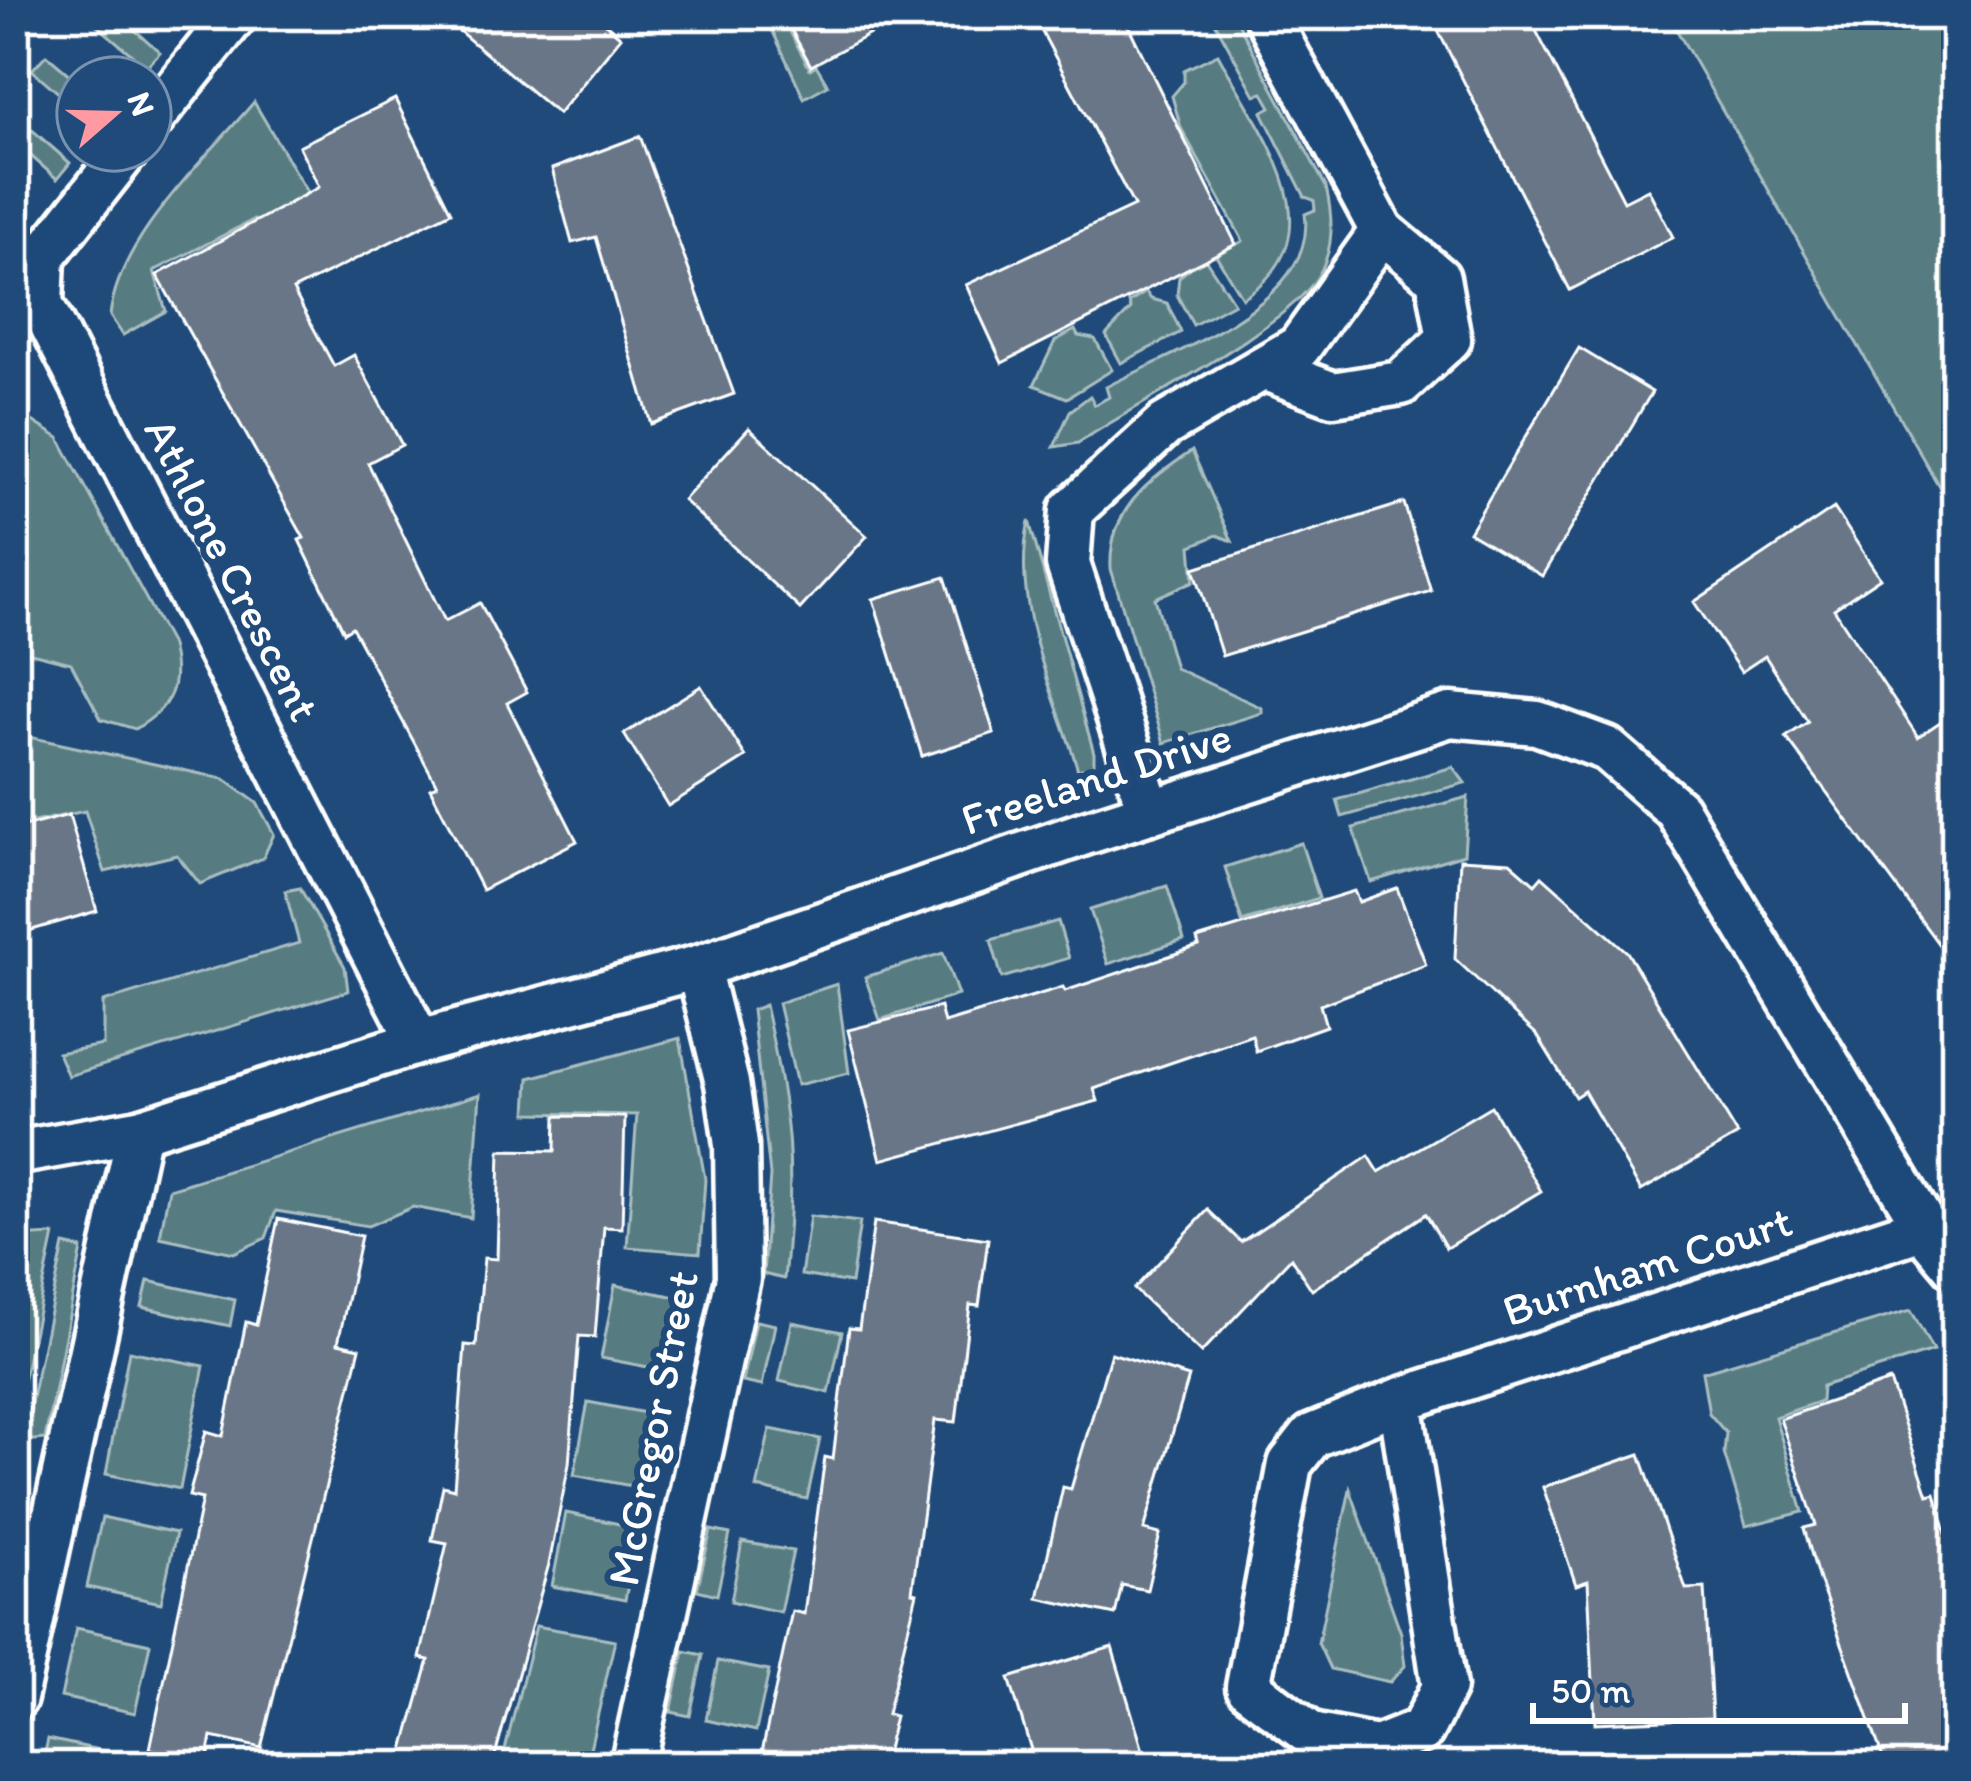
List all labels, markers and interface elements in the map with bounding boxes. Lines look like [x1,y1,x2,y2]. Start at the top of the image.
north arrow [54,54,174,174]
text: N [120,87,164,121]
street label: Athlone Crescent [133,409,333,729]
street label: Freeland Drive [954,708,1238,846]
street label: Burnham Court [1496,1193,1798,1337]
street label: McGregor Street [595,1266,709,1590]
scale bar [1533,1649,1905,1723]
text: 50 m [1551,1669,1630,1712]

